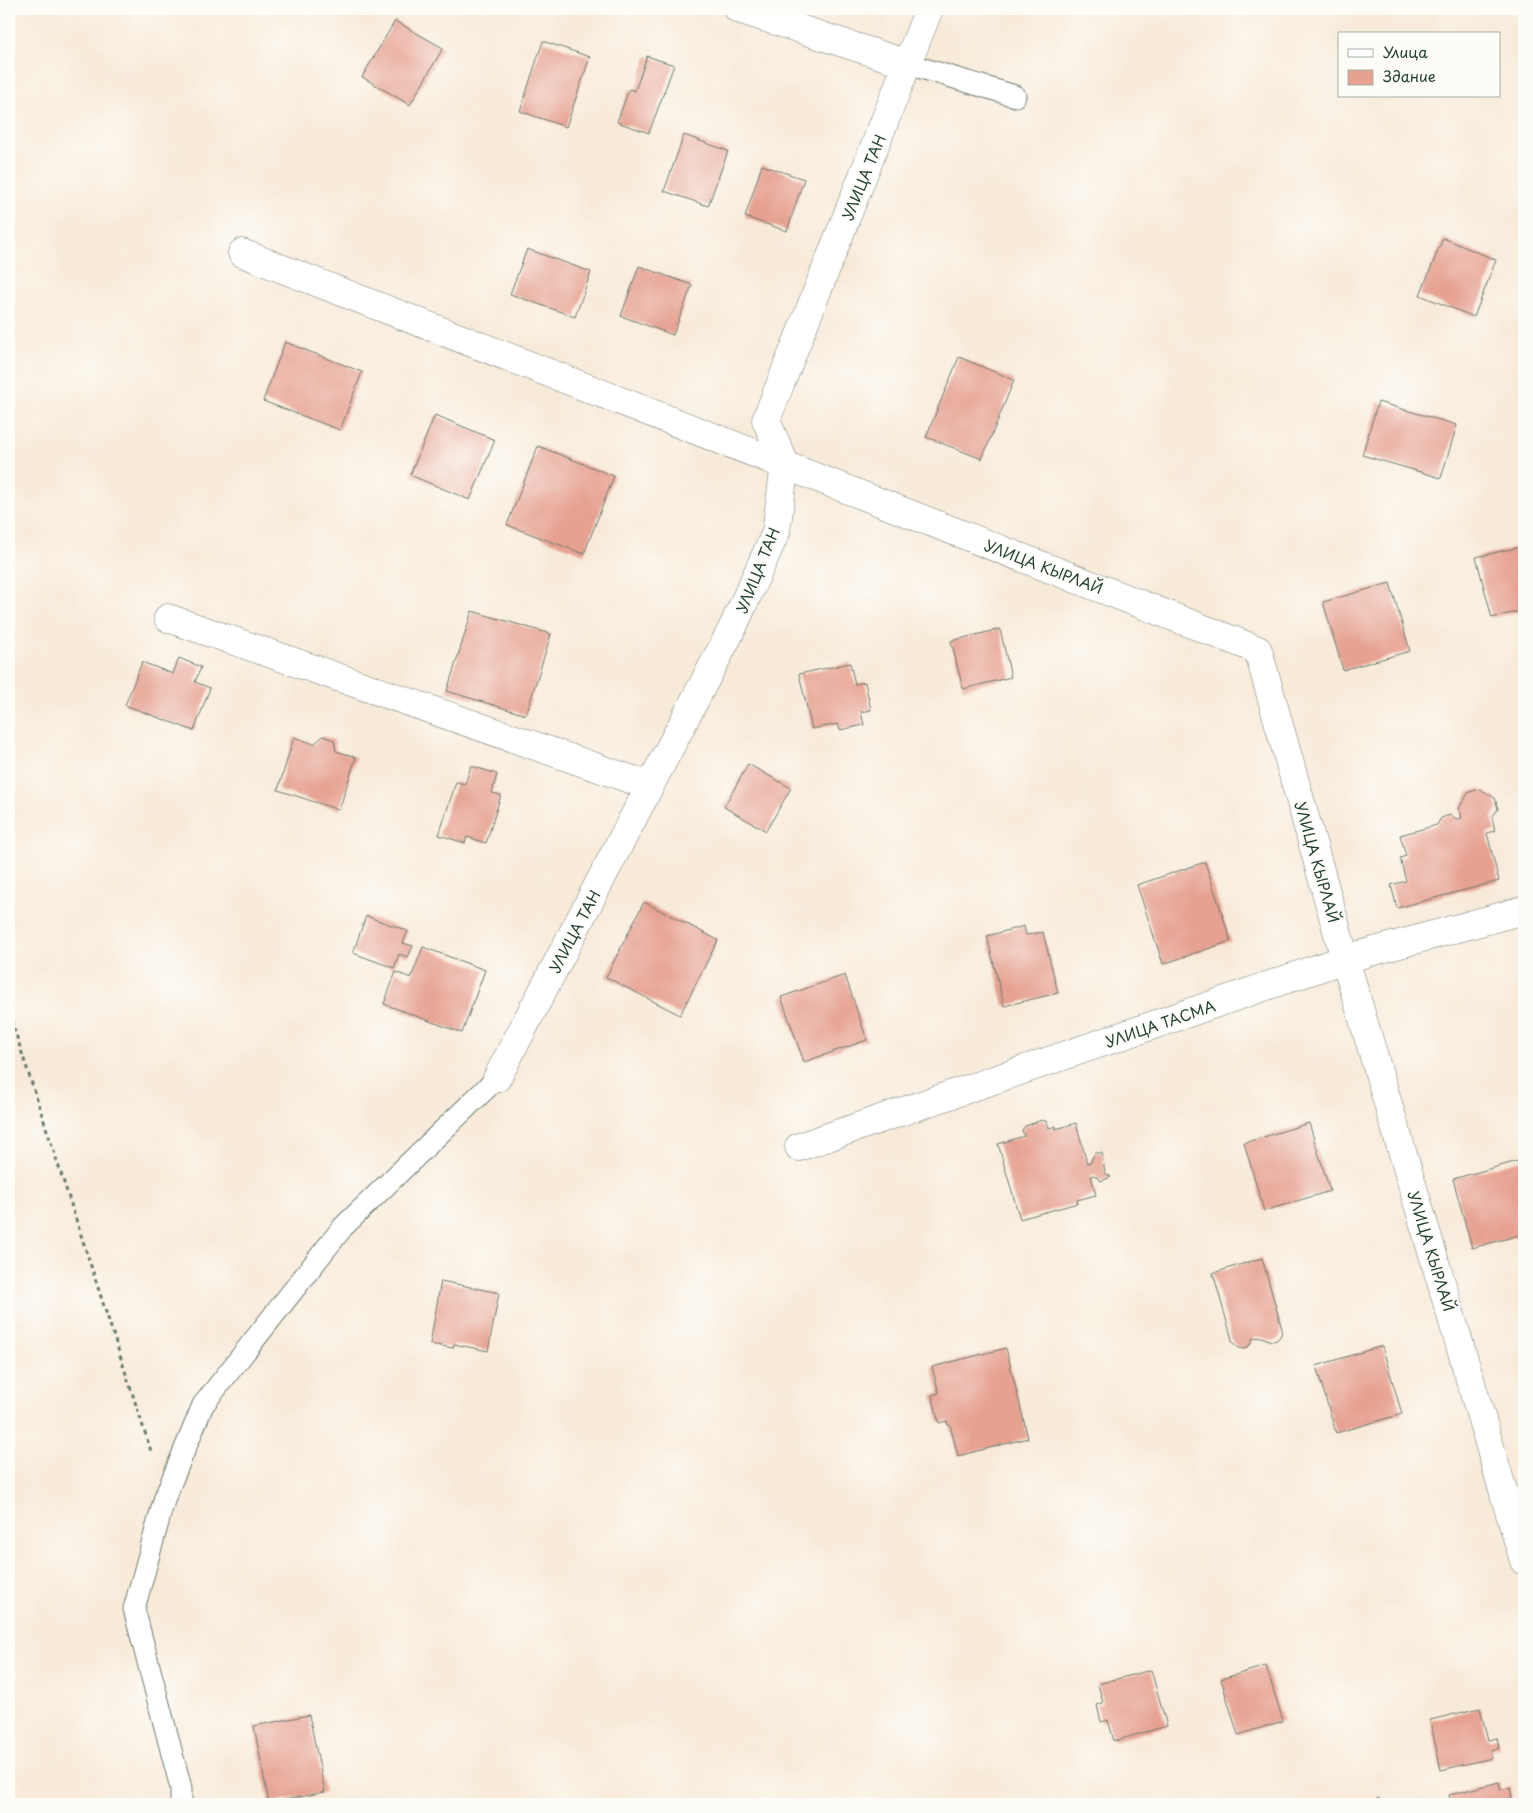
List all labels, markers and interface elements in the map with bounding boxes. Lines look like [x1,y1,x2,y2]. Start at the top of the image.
legend [1338,32,1500,98]
text: Улица [1383,40,1428,63]
text: Здание [1383,64,1436,87]
street label: УЛИЦА ТАН [835,131,891,223]
street label: УЛИЦА ТАН [729,524,785,616]
street label: УЛИЦА КЫРЛАЙ [981,533,1107,599]
street label: УЛИЦА КЫРЛАЙ [1290,799,1346,925]
street label: УЛИЦА ТАН [543,886,605,976]
street label: УЛИЦА ТАСМА [1102,993,1218,1053]
street label: УЛИЦА КЫРЛАЙ [1403,1188,1461,1314]

